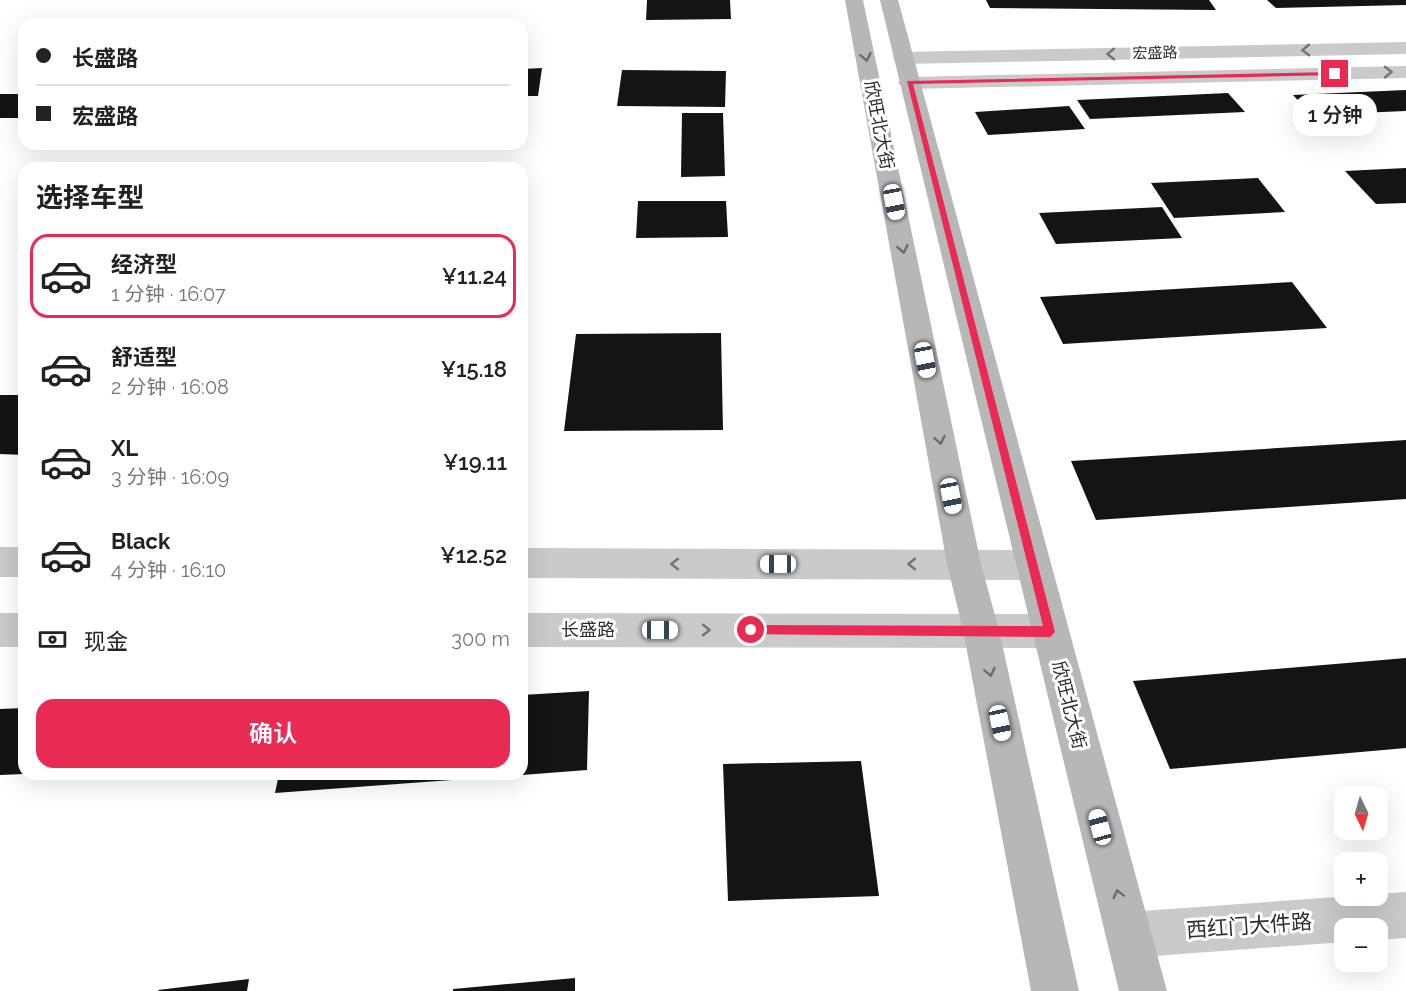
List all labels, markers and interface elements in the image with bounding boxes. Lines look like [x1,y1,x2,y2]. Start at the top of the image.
street label: 宏盛路 [1132,44,1178,62]
one-way arrow [1301,44,1310,56]
text: 长盛路 [72,45,138,71]
one-way arrow [1106,48,1115,60]
one-way arrow [859,52,872,62]
route end [1321,60,1348,87]
one-way arrow [1383,66,1392,79]
street label: 欣旺北大街 [861,79,898,171]
callout: 1 分钟 [1293,95,1377,137]
text: 宏盛路 [72,103,138,129]
text: 1 分钟 [1308,103,1362,127]
text: 选择车型 [36,182,144,213]
car [882,183,906,221]
one-way arrow [896,243,909,253]
icon: car [39,249,93,303]
text: 经济型 [111,251,177,277]
text: ¥11.24 [442,263,507,289]
text: 1 分钟 · 16:07 [111,282,226,306]
car [913,341,937,379]
icon: car [39,342,93,396]
text: 舒适型 [111,344,177,370]
text: ¥15.18 [441,356,507,382]
text: 2 分钟 · 16:08 [111,375,229,399]
icon: car [39,435,93,489]
text: XL [111,435,138,461]
one-way arrow [933,435,946,445]
text: ¥19.11 [443,449,507,475]
text: 3 分钟 · 16:09 [111,465,229,489]
car [939,477,963,515]
icon: car [39,528,93,582]
text: Black [111,528,170,554]
text: ¥12.52 [440,542,507,568]
car [760,555,796,573]
text: 4 分钟 · 16:10 [111,558,226,582]
one-way arrow [670,558,679,570]
one-way arrow [907,558,916,570]
route start [737,616,764,643]
street label: 长盛路 [561,619,615,640]
car [642,621,678,639]
icon: cash [36,623,69,656]
one-way arrow [702,624,711,636]
text: 300 m [451,627,510,651]
text: 现金 [84,628,128,654]
street label: 欣旺北大街 [1048,659,1091,751]
one-way arrow [982,667,995,677]
button: 确认 [36,699,510,768]
car [987,704,1013,742]
north arrow [1334,786,1388,840]
map controls [1334,786,1388,972]
car [1087,807,1113,847]
button: + [1334,852,1388,906]
one-way arrow [1112,889,1125,899]
street label: 西红门大件路 [1185,909,1313,942]
button: − [1334,918,1388,972]

